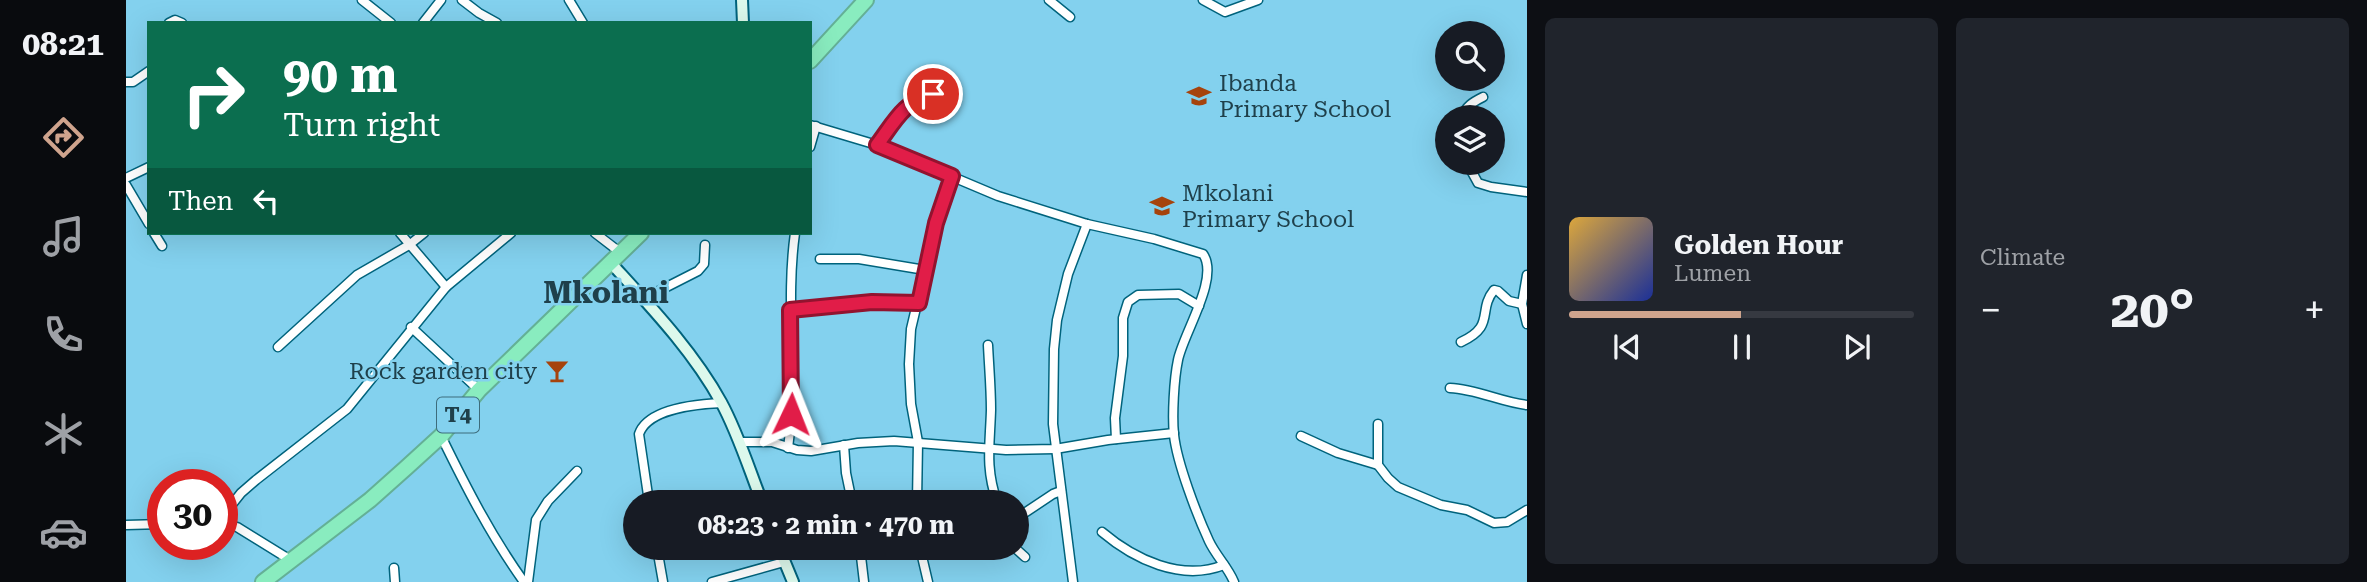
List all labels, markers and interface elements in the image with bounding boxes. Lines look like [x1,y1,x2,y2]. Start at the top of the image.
map controls [1435,21,1505,175]
button: search [1435,21,1505,91]
text: 08:21 [22,25,104,63]
text: 90 m [283,47,398,104]
icon: right [168,49,259,140]
pin [903,64,963,124]
place label: Ibanda Primary School [1219,70,1391,123]
icon: arrive [914,75,952,113]
school or university icon: Ibanda Primary School [1185,82,1213,110]
button: layers [1435,105,1505,175]
text: Turn right [283,106,440,144]
icon: directions [39,113,88,162]
place label: Mkolani Primary School [1182,180,1354,233]
icon: left [247,182,285,220]
text: Then [168,186,233,216]
school or university icon: Mkolani Primary School [1148,192,1176,220]
icon: music [39,212,88,261]
text: Golden Hour [1674,230,1843,260]
text: Climate [1980,244,2065,271]
text: Lumen [1674,260,1751,287]
district label: Mkolani [543,275,669,310]
text: 20° [2110,279,2195,340]
text: − [1980,288,2001,332]
text: + [2304,288,2325,332]
icon: phone [39,310,88,359]
icon: previous [1608,328,1646,366]
icon: pause [1723,328,1761,366]
icon: next [1838,328,1876,366]
bar icon: Rock garden city [543,357,571,385]
place label: Rock garden city [349,358,537,385]
position arrow [754,377,828,451]
road number: T4 [437,398,479,432]
icon: climate [39,409,88,458]
speed limit sign: 30 [147,469,238,560]
icon: car [39,508,88,557]
text: 08:23 · 2 min · 470 m [698,510,954,540]

